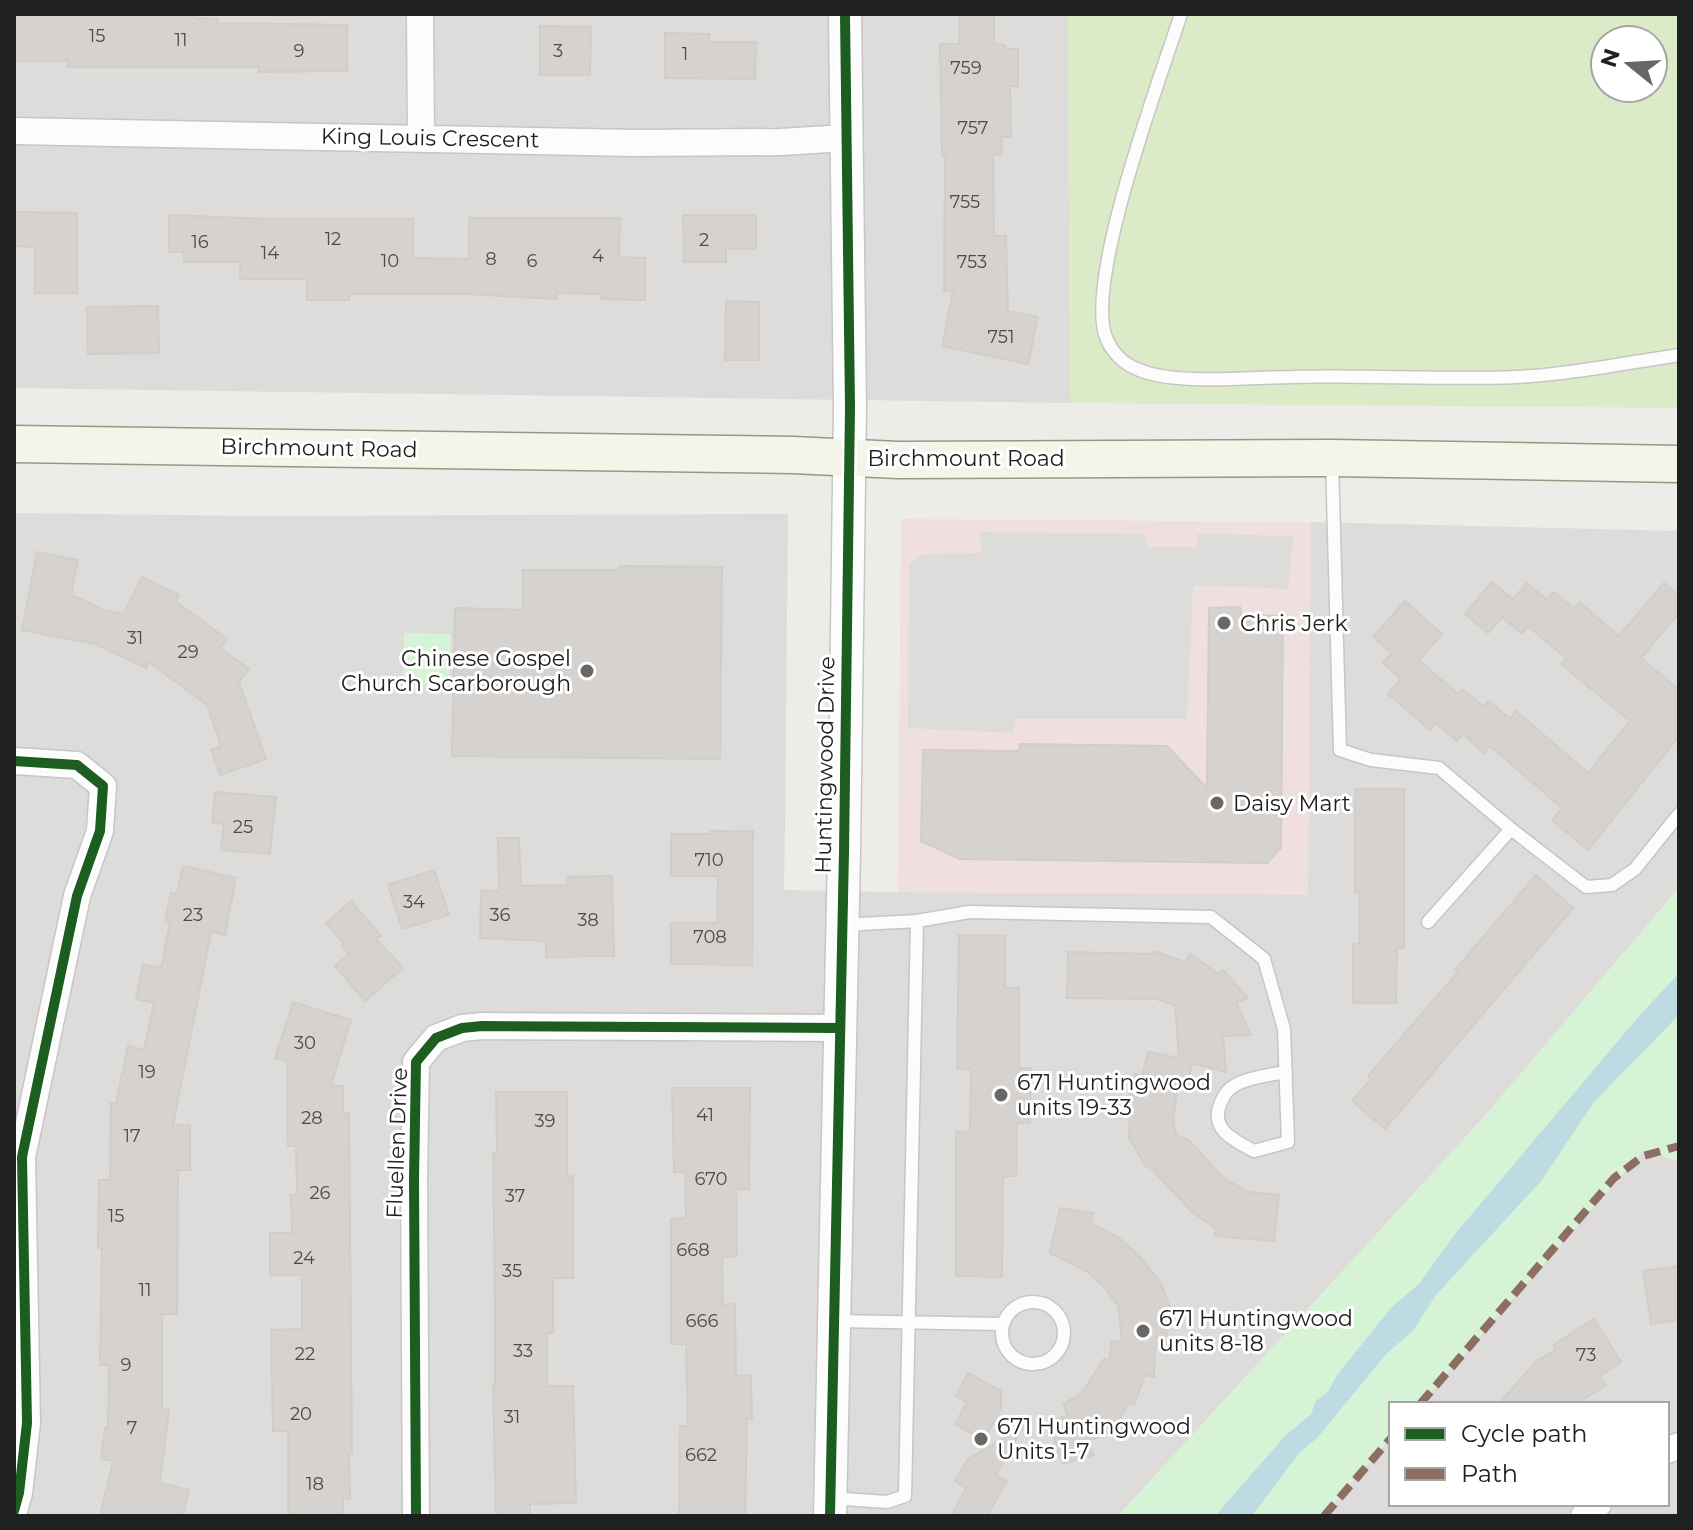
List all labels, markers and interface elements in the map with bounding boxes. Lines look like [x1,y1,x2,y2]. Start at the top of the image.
north arrow [1589,24,1669,104]
house number: 15 [89,25,105,47]
house number: 11 [175,29,188,51]
house number: 9 [294,40,305,62]
house number: 3 [553,40,563,62]
house number: 1 [682,43,688,65]
text: N [1595,45,1626,71]
house number: 759 [950,57,982,79]
house number: 757 [958,117,988,139]
street label: King Louis Crescent [321,123,540,153]
house number: 755 [950,191,980,213]
house number: 12 [325,228,341,250]
house number: 2 [699,229,709,251]
house number: 16 [191,231,209,253]
house number: 14 [261,242,279,264]
house number: 4 [592,245,604,267]
house number: 8 [485,248,497,270]
house number: 10 [381,250,399,272]
house number: 6 [527,250,538,272]
house number: 753 [957,251,987,273]
house number: 751 [988,326,1014,348]
street label: Birchmount Road [220,433,418,463]
street label: Birchmount Road [867,445,1065,472]
place label: Chris Jerk [1240,610,1349,637]
marker: Chris Jerk [1215,614,1233,632]
house number: 31 [127,627,143,649]
house number: 29 [177,641,199,663]
place label: Chinese Gospel Church Scarborough [341,645,571,697]
street label: Huntingwood Drive [810,656,840,874]
marker: Chinese Gospel Church Scarborough [578,662,596,680]
place label: Daisy Mart [1233,790,1351,817]
marker: Daisy Mart [1208,794,1226,812]
house number: 25 [233,816,253,838]
house number: 710 [694,849,724,871]
house number: 34 [403,891,425,913]
house number: 23 [183,904,203,926]
house number: 36 [489,904,511,926]
house number: 38 [577,909,599,931]
house number: 708 [693,926,727,948]
house number: 30 [294,1032,316,1054]
house number: 19 [138,1061,156,1083]
street label: Fluellen Drive [381,1067,413,1219]
place label: 671 Huntingwood units 19-33 [1017,1069,1211,1121]
marker: 671 Huntingwood units 19-33 [992,1086,1010,1104]
house number: 41 [696,1104,714,1126]
house number: 28 [301,1107,323,1129]
house number: 39 [534,1110,556,1132]
house number: 17 [123,1125,141,1147]
house number: 670 [695,1168,727,1190]
house number: 26 [309,1182,331,1204]
house number: 37 [505,1185,525,1207]
house number: 15 [108,1205,124,1227]
house number: 668 [676,1239,710,1261]
house number: 24 [293,1247,315,1269]
house number: 35 [502,1260,522,1282]
house number: 11 [139,1279,152,1301]
place label: 671 Huntingwood units 8-18 [1159,1305,1353,1357]
house number: 666 [686,1310,718,1332]
marker: 671 Huntingwood units 8-18 [1134,1322,1152,1340]
house number: 33 [513,1340,533,1362]
house number: 22 [295,1343,315,1365]
house number: 73 [1576,1344,1596,1366]
house number: 9 [121,1354,132,1376]
legend [1389,1402,1669,1506]
house number: 20 [290,1403,312,1425]
house number: 31 [504,1406,520,1428]
place label: 671 Huntingwood Units 1-7 [997,1413,1191,1465]
house number: 7 [127,1417,137,1439]
text: Cycle path [1461,1419,1588,1448]
marker: 671 Huntingwood Units 1-7 [972,1430,990,1448]
house number: 662 [685,1444,717,1466]
text: Path [1461,1459,1518,1488]
house number: 18 [306,1473,324,1495]

